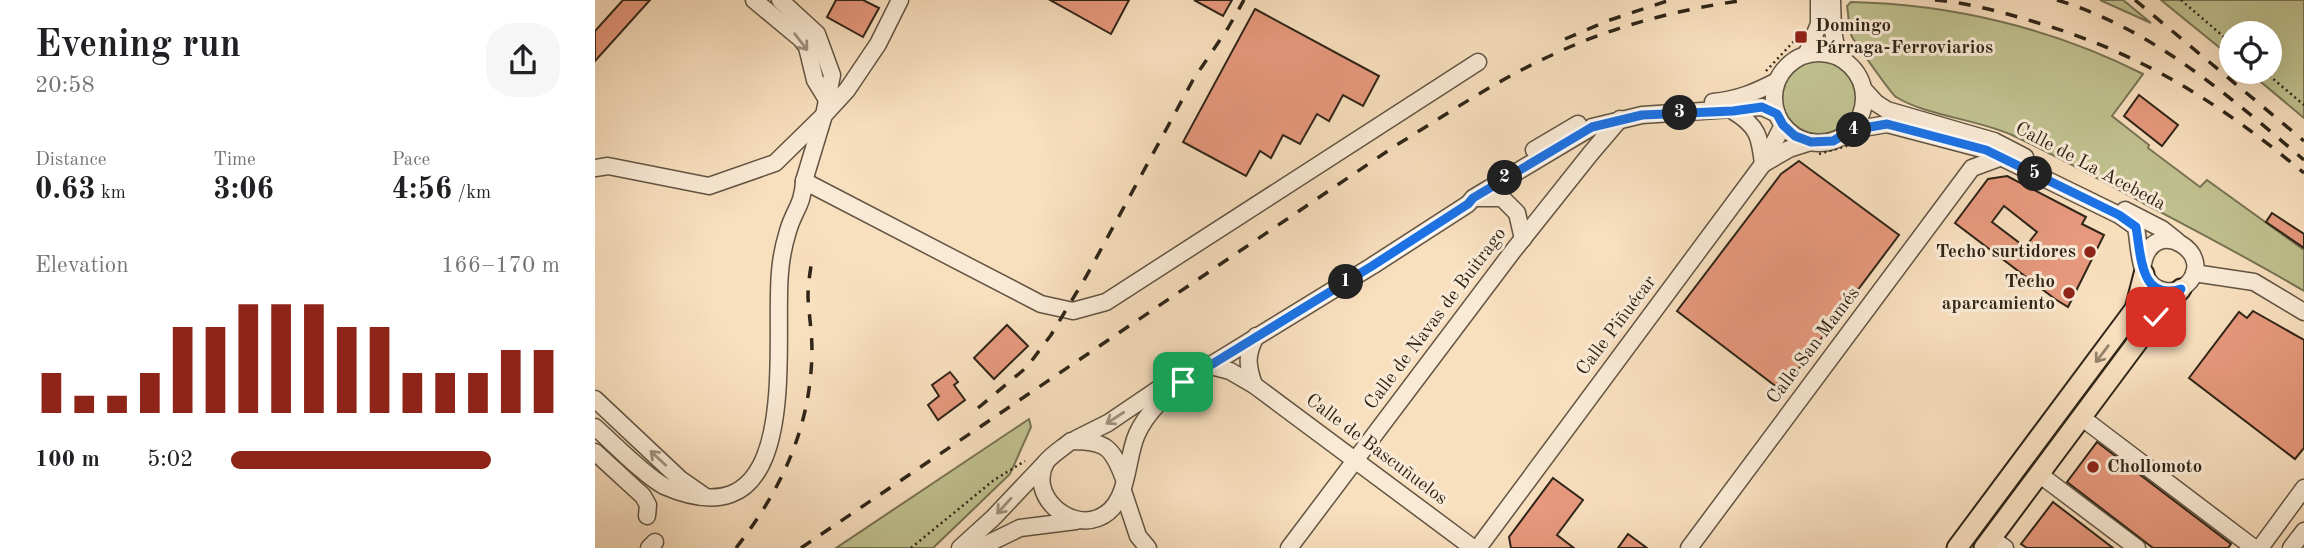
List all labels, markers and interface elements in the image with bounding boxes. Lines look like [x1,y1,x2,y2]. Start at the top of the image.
place label: Domingo Párraga-Ferroviarios [1815,17,1993,58]
map controls [2219,21,2282,84]
button: locate [2219,21,2282,84]
button: share [486,23,560,97]
text: Evening run [35,27,241,65]
marker: Domingo Párraga-Ferroviarios [1793,29,1809,45]
one-way arrow [793,32,808,50]
text: 20:58 [35,74,95,97]
pin: 3 [1663,96,1697,130]
text: 3 [1674,103,1685,122]
pin: 4 [1837,113,1871,148]
street label: Calle de La Acebeda [2012,119,2169,215]
text: 4 [1848,120,1859,139]
text: Distance [35,151,107,170]
text: Time [213,151,256,170]
text: Pace [392,151,430,170]
pin: 5 [2017,156,2053,192]
pin: 2 [1487,160,1523,196]
text: 5 [2029,164,2040,183]
text: 2 [1499,168,1510,187]
text: 0.63 [35,175,96,205]
text: 3:06 [213,175,274,205]
text: 4:56 [392,175,452,205]
text: km [96,184,126,203]
text: /km [452,184,491,203]
street label: Calle de Navas de Buitrago [1362,225,1510,413]
place label: Techo surtidores [1936,243,2076,262]
marker: Techo surtidores [2082,244,2098,260]
text: Elevation [35,254,129,277]
text: 166–170 m [441,254,560,277]
pin: 1 [1329,264,1363,300]
text: 1 [1340,272,1351,291]
street label: Calle Piñuécar [1574,273,1661,379]
place label: Techo aparcamiento [1942,273,2055,314]
street label: Calle San Mamés [1764,284,1864,408]
marker: Techo aparcamiento [2061,285,2077,301]
pin [2126,287,2186,347]
icon: check [2137,298,2175,336]
one-way arrow [2094,344,2109,363]
pin [1153,352,1213,412]
icon: arrive [1164,363,1202,401]
street label: Calle de Bascuñuelos [1302,391,1450,509]
one-way arrow [1106,411,1126,425]
text: 100 m [35,448,100,471]
text: 5:02 [147,448,193,471]
one-way arrow [650,450,667,467]
place label: Chollomoto [2107,458,2202,477]
marker: Chollomoto [2085,459,2101,475]
one-way arrow [996,497,1013,514]

